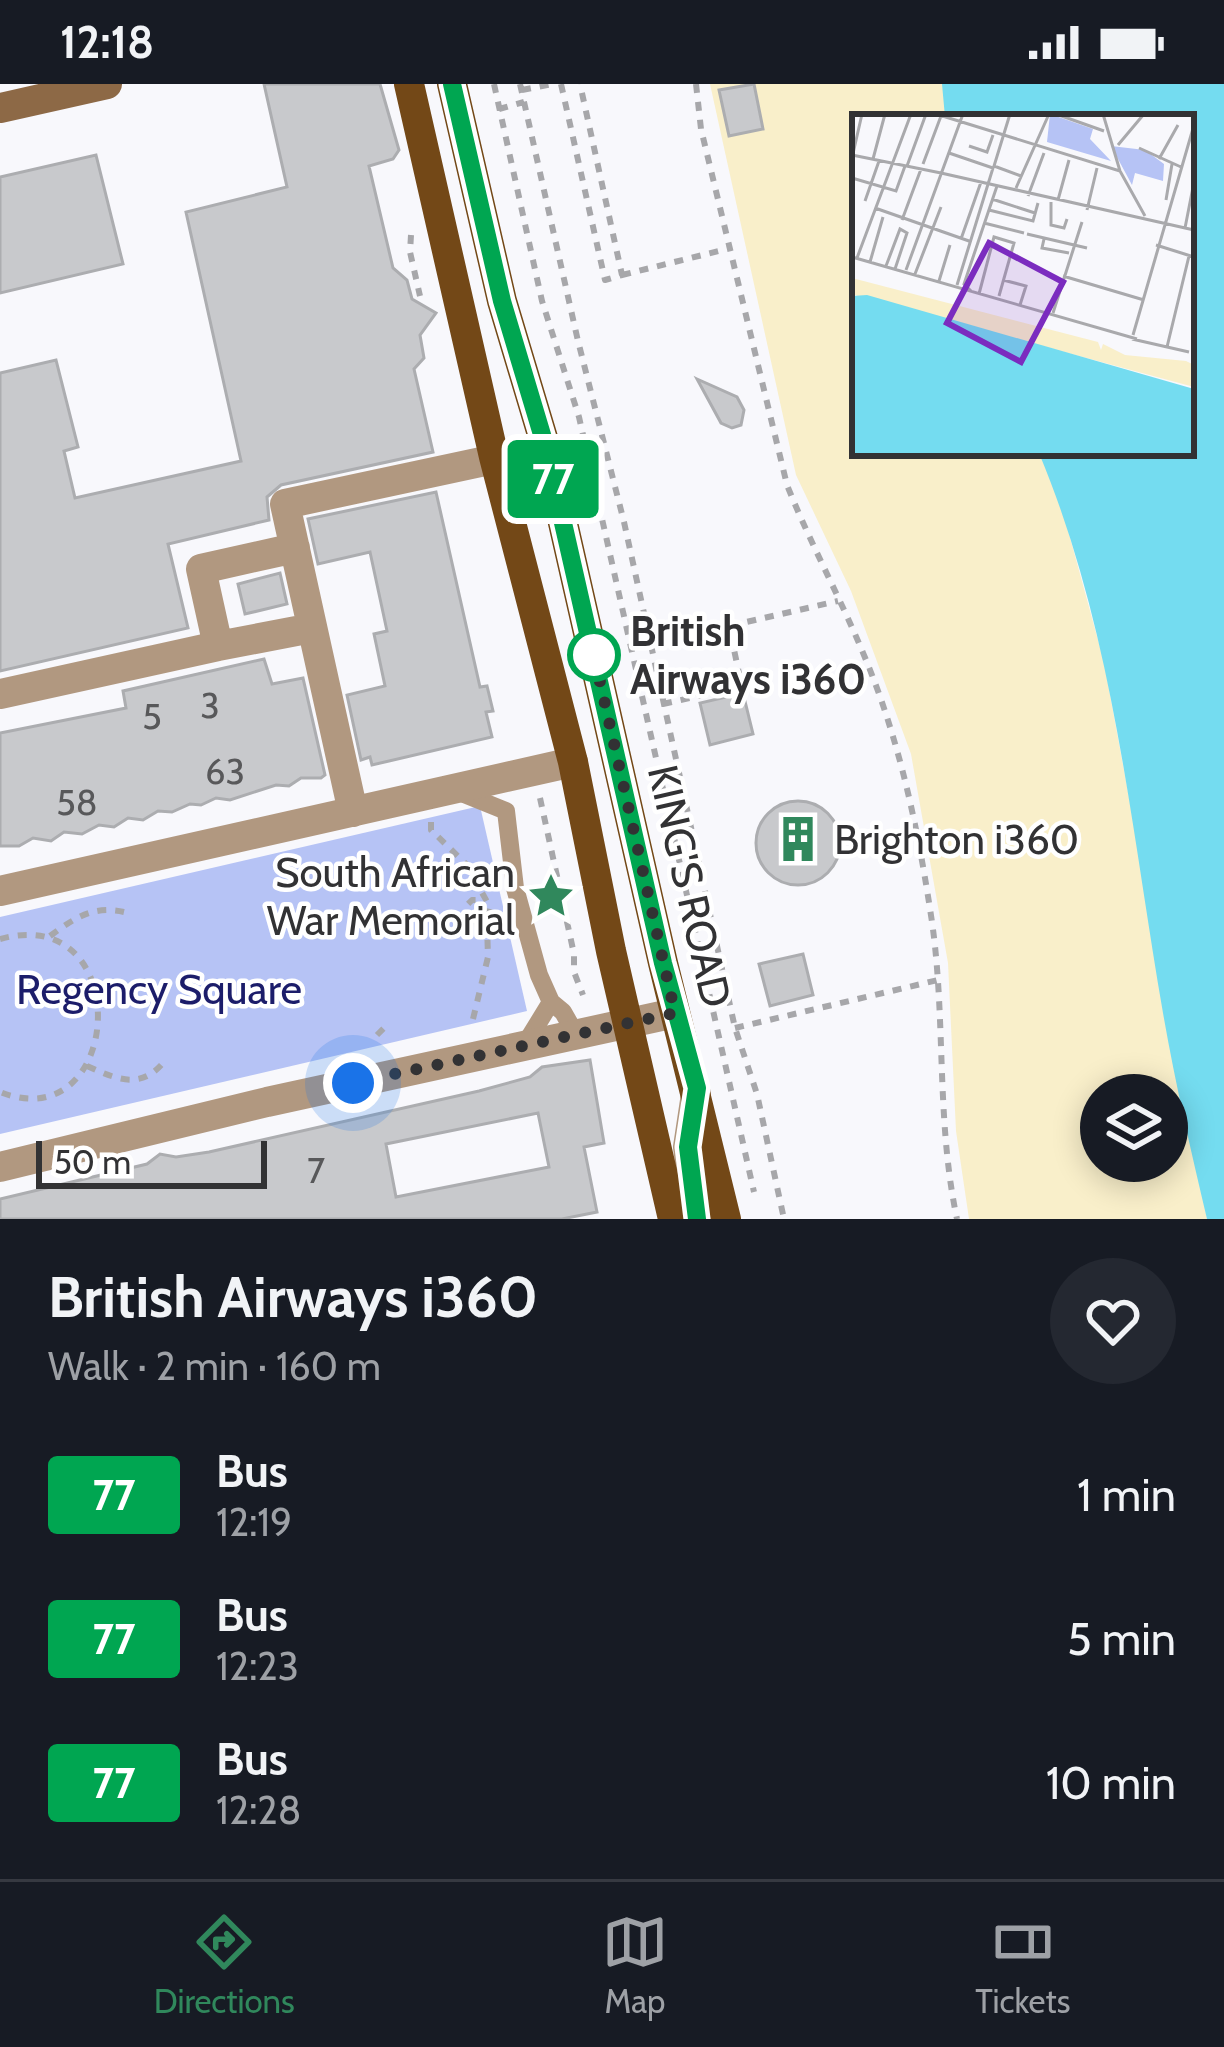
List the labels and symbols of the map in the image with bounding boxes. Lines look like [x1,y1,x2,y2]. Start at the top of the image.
inset map [852,114,1194,456]
line badge: 77 [499,440,607,518]
place label: British Airways i360 [630,605,866,705]
marker: British Airways i360 [569,630,619,680]
house number: 3 [200,683,220,727]
house number: 5 [142,694,162,738]
house number: 63 [205,749,245,793]
street label: KING'S ROAD [637,760,743,1012]
house number: 58 [56,780,98,824]
place label: Brighton i360 [834,813,1079,865]
building icon: Brighton i360 [773,814,823,864]
place label: South African War Memorial [267,846,515,946]
place icon: South African War Memorial [526,871,576,921]
park label: Regency Square [16,963,302,1015]
your location [323,1053,383,1113]
scale bar [36,1135,267,1188]
house number: 7 [307,1148,325,1192]

